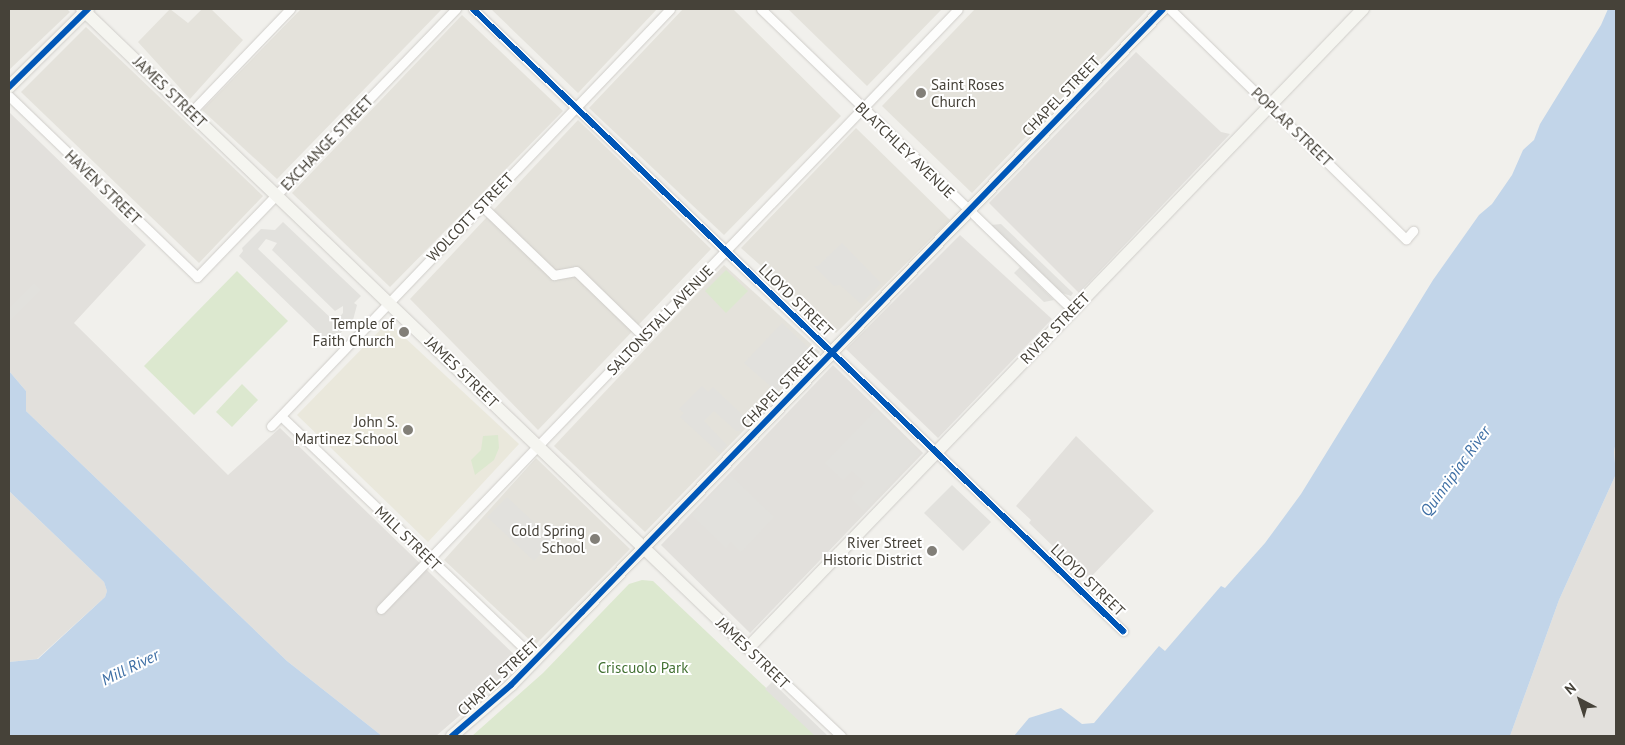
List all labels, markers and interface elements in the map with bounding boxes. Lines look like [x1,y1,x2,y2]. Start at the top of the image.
street label: CHAPEL STREET [1018,52,1104,140]
street label: JAMES STREET [130,53,210,131]
place label: Saint Roses Church [931,75,1004,110]
street label: POPLAR STREET [1248,84,1336,170]
marker: Saint Roses Church [915,87,927,99]
street label: EXCHANGE STREET [277,92,377,194]
street label: BLATCHLEY AVENUE [851,98,959,202]
street label: HAVEN STREET [61,146,145,228]
street label: WOLCOTT STREET [423,169,517,265]
street label: LLOYD STREET [755,260,837,340]
street label: SALTONSTALL AVENUE [603,261,717,379]
street label: RIVER STREET [1016,289,1094,367]
place label: Temple of Faith Church [313,314,394,349]
marker: Temple of Faith Church [398,326,410,338]
street label: JAMES STREET [422,333,502,411]
street label: CHAPEL STREET [737,344,823,432]
place label: John S. Martinez School [294,412,398,447]
water label: Quinnipiac River [1416,422,1494,520]
marker: John S. Martinez School [402,424,414,436]
street label: MILL STREET [371,502,445,574]
place label: Cold Spring School [511,521,585,556]
marker: Cold Spring School [589,533,601,545]
place label: River Street Historic District [823,533,922,568]
street label: LLOYD STREET [1047,540,1129,620]
marker: River Street Historic District [926,545,938,557]
street label: JAMES STREET [713,614,793,692]
street label: CHAPEL STREET [453,635,543,719]
water label: Mill River [98,645,162,689]
park label: Criscuolo Park [598,659,688,677]
north arrow [1555,675,1605,725]
text: N [1561,679,1580,698]

